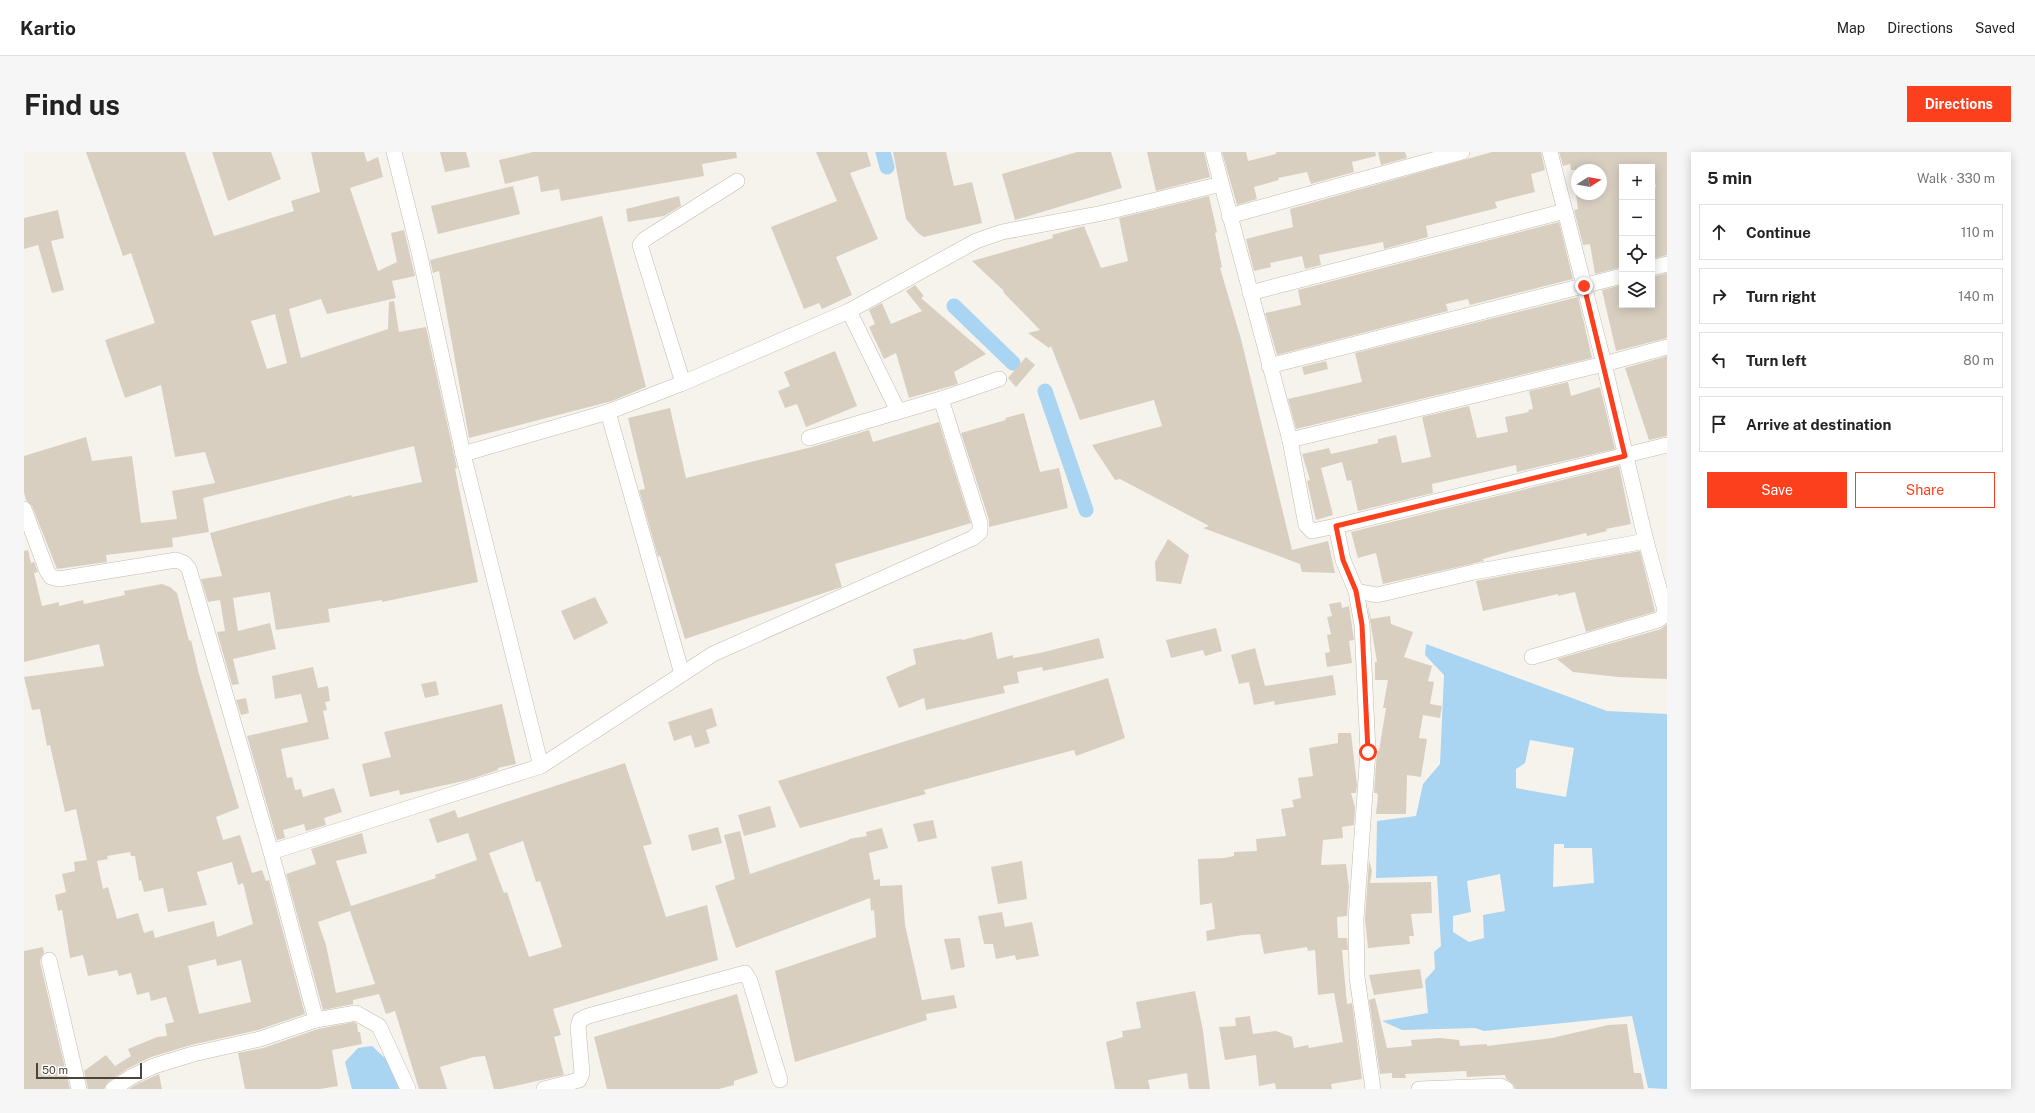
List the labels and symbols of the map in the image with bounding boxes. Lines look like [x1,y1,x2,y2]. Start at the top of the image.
north arrow [1571,164,1607,200]
route end [1575,277,1593,295]
route start [1359,743,1377,761]
scale bar [36,1061,142,1080]

